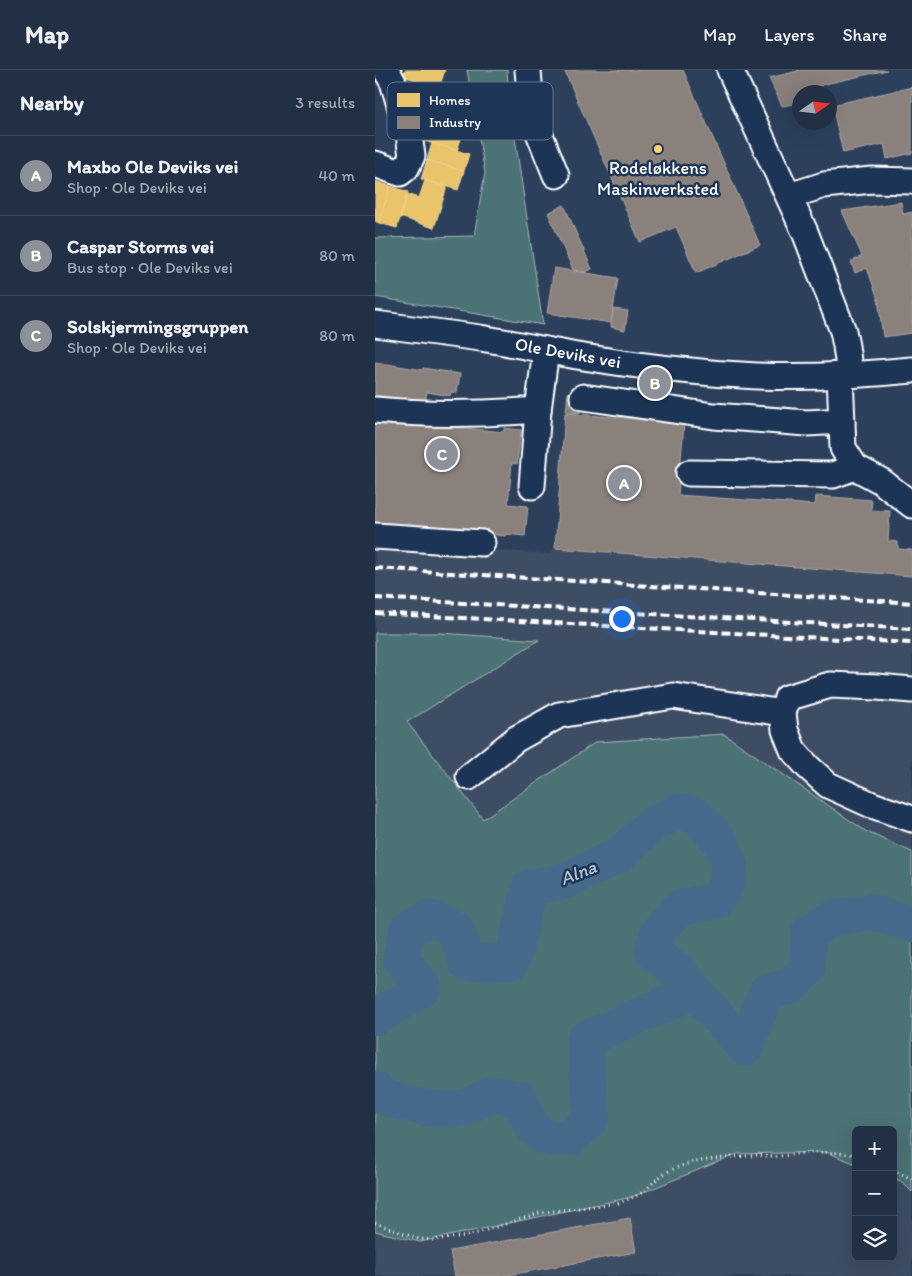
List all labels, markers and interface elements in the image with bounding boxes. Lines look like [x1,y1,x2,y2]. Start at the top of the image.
text: Map [25,20,69,49]
text: Map [703,24,736,46]
text: Layers [764,24,814,46]
text: Share [842,24,887,46]
legend [387,82,553,140]
north arrow [792,85,837,130]
text: Nearby [20,90,84,115]
text: Homes [429,92,471,109]
text: 3 results [295,93,355,112]
text: Industry [429,114,481,131]
marker: Rodeløkkens Maskinverksted [652,143,664,155]
text: Maxbo Ole Deviks vei [67,155,238,178]
place label: Rodeløkkens Maskinverksted [597,157,719,200]
text: A [31,166,41,185]
text: 40 m [318,166,355,185]
text: Shop · Ole Deviks vei [67,178,207,197]
text: Caspar Storms vei [67,235,214,258]
text: B [31,246,41,265]
text: 80 m [319,246,355,265]
text: Bus stop · Ole Deviks vei [67,258,233,277]
text: Solskjermingsgruppen [67,315,248,338]
text: C [31,326,41,345]
text: 80 m [319,326,355,345]
street label: Ole Deviks vei [513,333,623,373]
text: Shop · Ole Deviks vei [67,338,207,357]
pin: B [639,364,671,402]
pin: C [426,435,458,473]
pin: A [608,464,640,502]
your location [609,606,635,632]
water label: Alna [556,855,600,890]
map controls [852,1126,897,1261]
button: + [852,1126,897,1171]
button: − [852,1171,897,1216]
button: layers [852,1216,897,1261]

